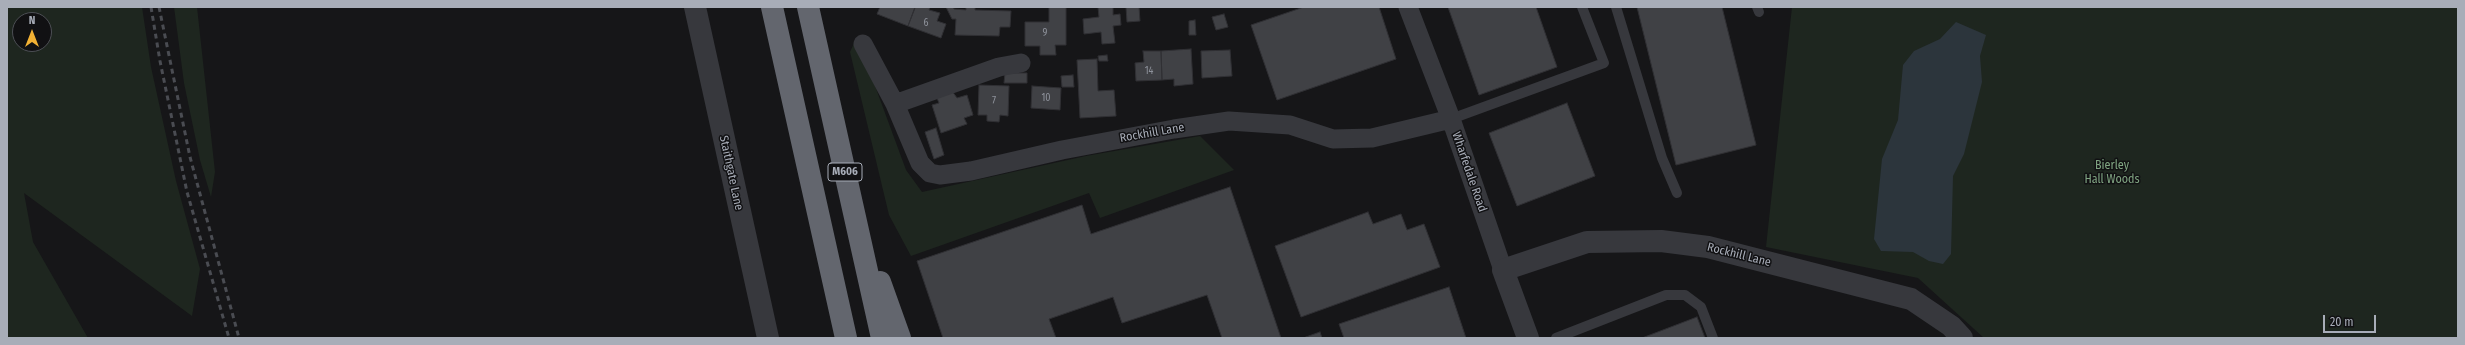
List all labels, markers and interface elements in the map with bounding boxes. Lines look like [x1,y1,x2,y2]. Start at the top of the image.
north arrow [12,12,52,52]
text: N [29,14,35,27]
house number: 6 [924,17,928,29]
house number: 9 [1043,27,1047,39]
house number: 14 [1145,65,1153,77]
house number: 10 [1041,92,1051,104]
house number: 7 [992,95,996,107]
street label: Rockhill Lane [1119,120,1185,146]
street label: Wharfedale Road [1449,130,1489,214]
street label: Staithgate Lane [716,134,746,212]
park label: Bierley Hall Woods [2084,159,2140,187]
road number: M606 [828,163,862,181]
street label: Rockhill Lane [1706,240,1772,270]
scale bar [2325,307,2378,333]
text: 20 m [2330,315,2354,329]

